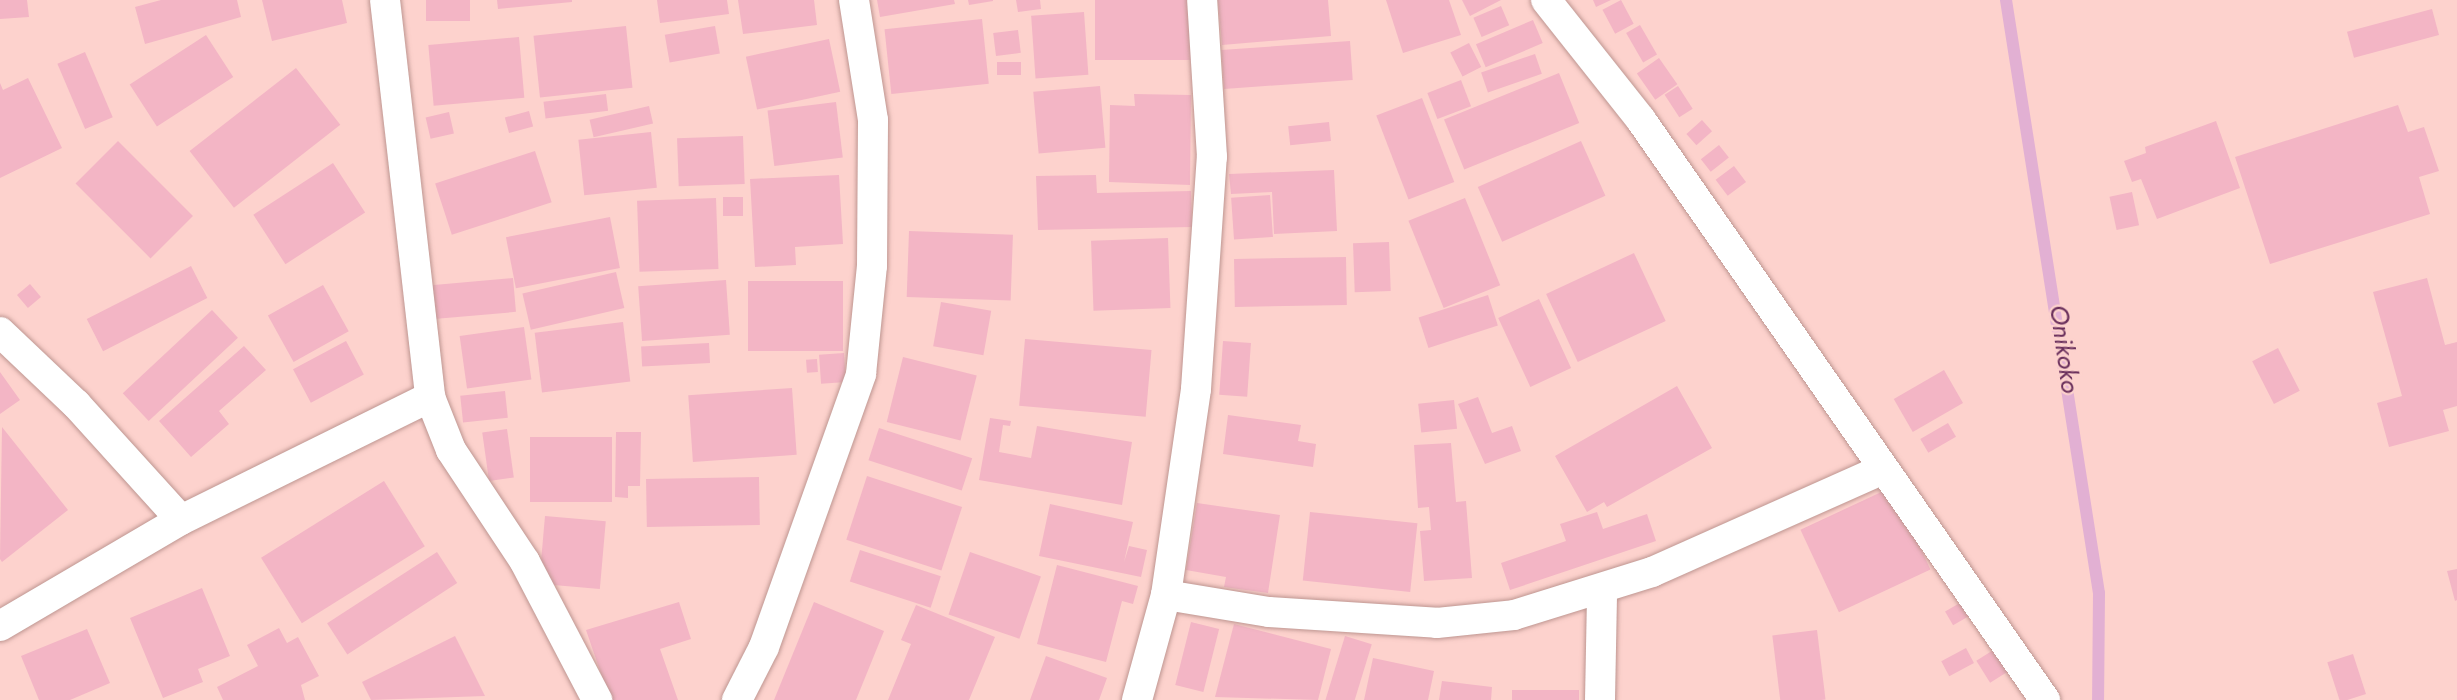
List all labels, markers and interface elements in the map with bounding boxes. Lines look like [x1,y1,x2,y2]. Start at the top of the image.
water label: Onikoko [2042,303,2086,395]

